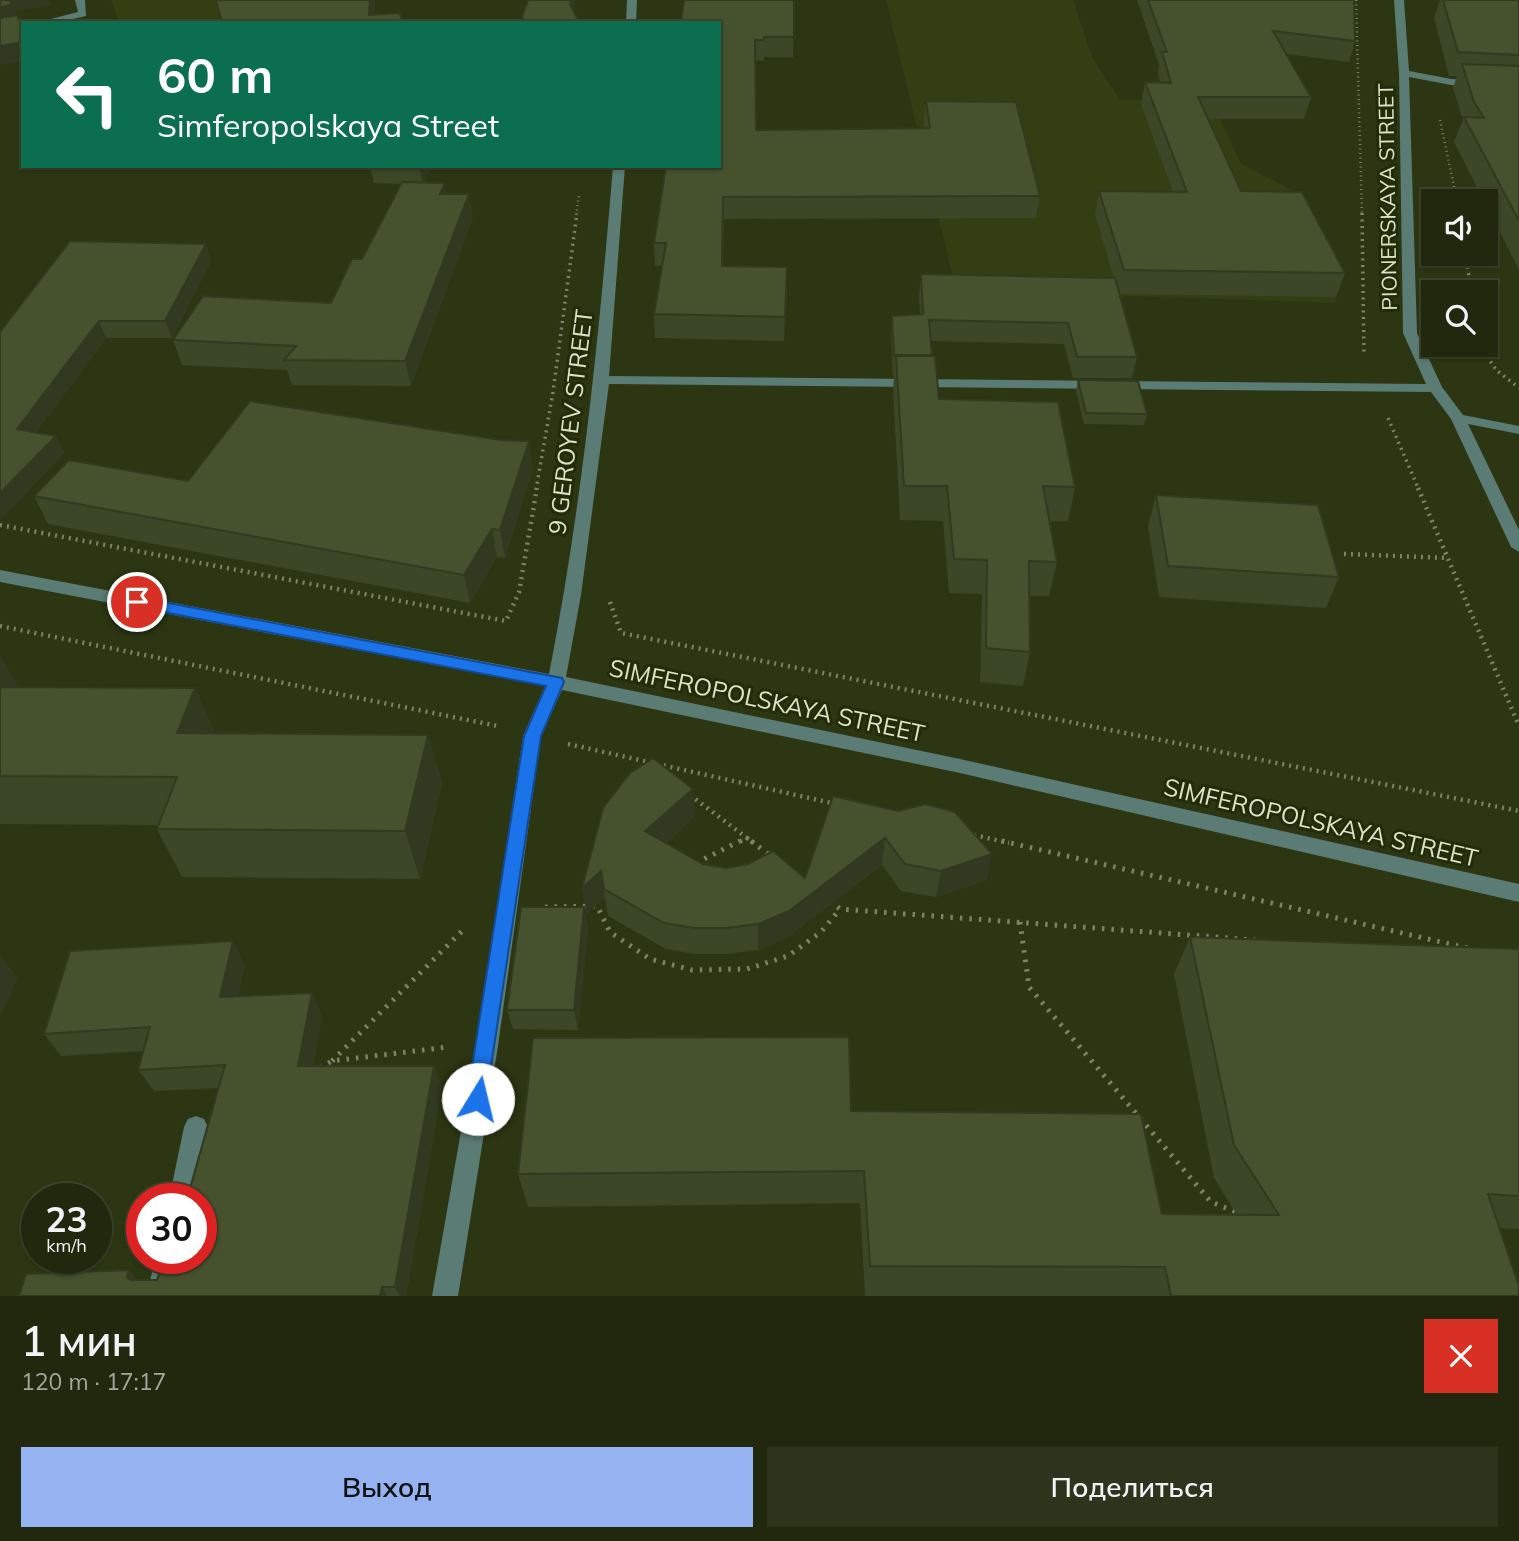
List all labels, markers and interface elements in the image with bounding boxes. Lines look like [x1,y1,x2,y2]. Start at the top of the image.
text: 60 m [157,44,273,105]
icon: left [42,49,133,140]
street label: PIONERSKAYA STREET [1372,83,1402,311]
text: Simferopolskaya Street [157,105,499,145]
map controls [1421,189,1498,357]
button: sound [1421,189,1498,266]
button: search [1421,280,1498,357]
street label: 9 GEROYEV STREET [541,307,599,536]
pin [107,572,167,632]
icon: arrive [118,583,156,621]
street label: SIMFEROPOLSKAYA STREET [607,652,928,748]
street label: SIMFEROPOLSKAYA STREET [1161,771,1482,873]
position arrow [441,1062,515,1136]
speed limit sign: 30 [126,1183,217,1274]
text: 23 [45,1197,88,1241]
text: km/h [46,1234,87,1257]
text: 1 мин [21,1314,137,1367]
button: close [1424,1319,1498,1393]
text: 120 m · 17:17 [21,1367,166,1396]
button: Выход [21,1447,753,1527]
button: Поделиться [767,1447,1498,1527]

